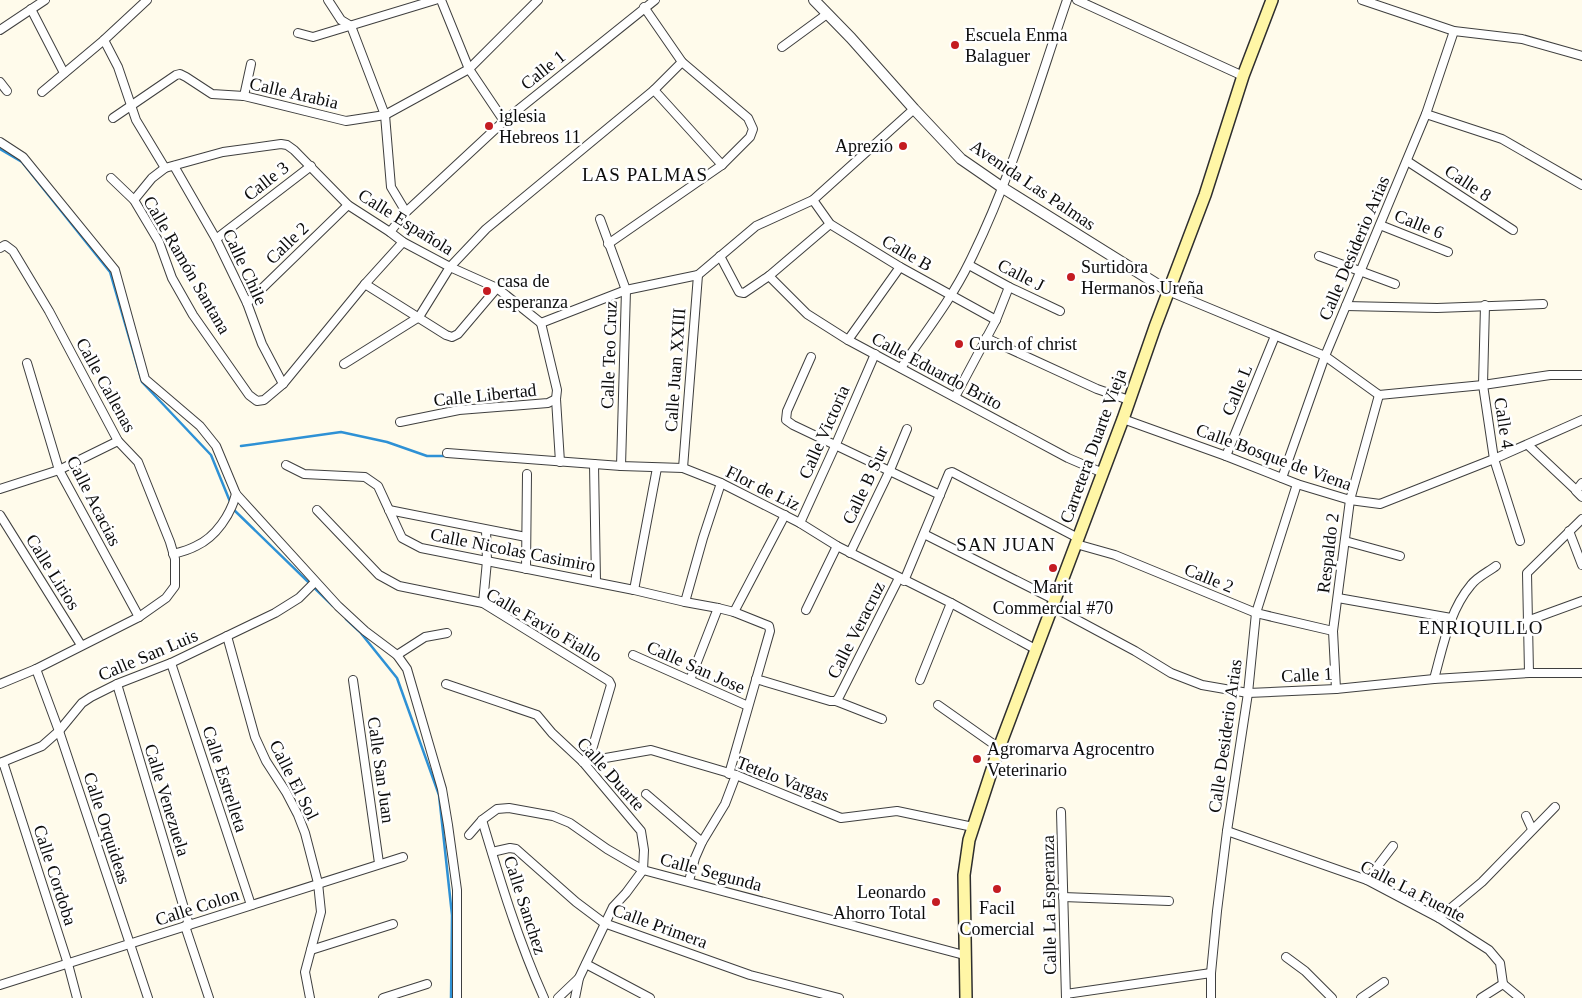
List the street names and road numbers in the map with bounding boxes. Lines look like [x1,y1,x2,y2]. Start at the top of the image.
street label: Calle 1 [517,46,569,94]
street label: Calle Arabia [248,73,340,113]
street label: Avenida Las Palmas [967,136,1099,234]
street label: Calle 3 [240,157,292,205]
street label: Calle 8 [1441,161,1495,205]
street label: Calle Desiderio Arias [1315,173,1393,323]
street label: Calle Española [355,185,457,259]
street label: Calle Ramón Santana [139,192,235,338]
street label: Calle 6 [1391,205,1447,243]
street label: Calle 2 [262,218,312,268]
street label: Calle Chile [219,226,271,308]
street label: Calle B [878,231,936,275]
street label: Calle J [994,255,1048,295]
street label: Calle Teo Cruz [597,300,621,410]
street label: Calle Juan XXIII [661,307,689,433]
street label: Calle Eduardo Brito [868,328,1006,414]
street label: Calle Callenas [72,334,140,436]
street label: Calle L [1218,361,1256,419]
street label: Carretera Duarte Vieja [1056,366,1130,526]
street label: Calle Libertad [433,380,537,410]
street label: Calle Victoria [795,382,853,482]
street label: Calle 4 [1490,396,1518,450]
street label: Calle Bosque de Viena [1193,420,1355,494]
street label: Calle B Sur [838,443,892,527]
street label: Calle Acacias [63,453,125,549]
street label: Flor de Liz [723,461,803,515]
street label: Respaldo 2 [1313,512,1343,594]
street label: Calle Nicolas Casimiro [429,524,597,576]
street label: Calle Lirios [22,530,84,614]
street label: Calle 2 [1181,559,1237,597]
street label: Calle Veracruz [823,578,889,682]
street label: Calle Favio Fiallo [483,584,605,666]
street label: Calle San Luis [95,625,201,685]
street label: Calle San Jose [644,637,748,697]
street label: Calle Desiderio Arias [1204,658,1246,814]
street label: Calle 1 [1281,664,1333,686]
street label: Calle San Juan [364,716,398,824]
street label: Calle Estrelleta [198,723,252,835]
street label: Calle Duarte [573,733,649,815]
street label: Calle El Sol [265,737,323,823]
street label: Calle Venezuela [140,742,194,858]
street label: Tetelo Vargas [734,752,832,806]
street label: Calle Orquideas [79,770,135,886]
street label: Calle Cordoba [29,822,81,928]
street label: Calle La Esperanza [1038,835,1060,975]
street label: Calle Segunda [658,849,764,895]
street label: Calle Sanchez [500,853,550,957]
street label: Calle La Fuente [1357,856,1469,926]
street label: Calle Colon [153,884,241,930]
street label: Calle Primera [610,900,710,952]

